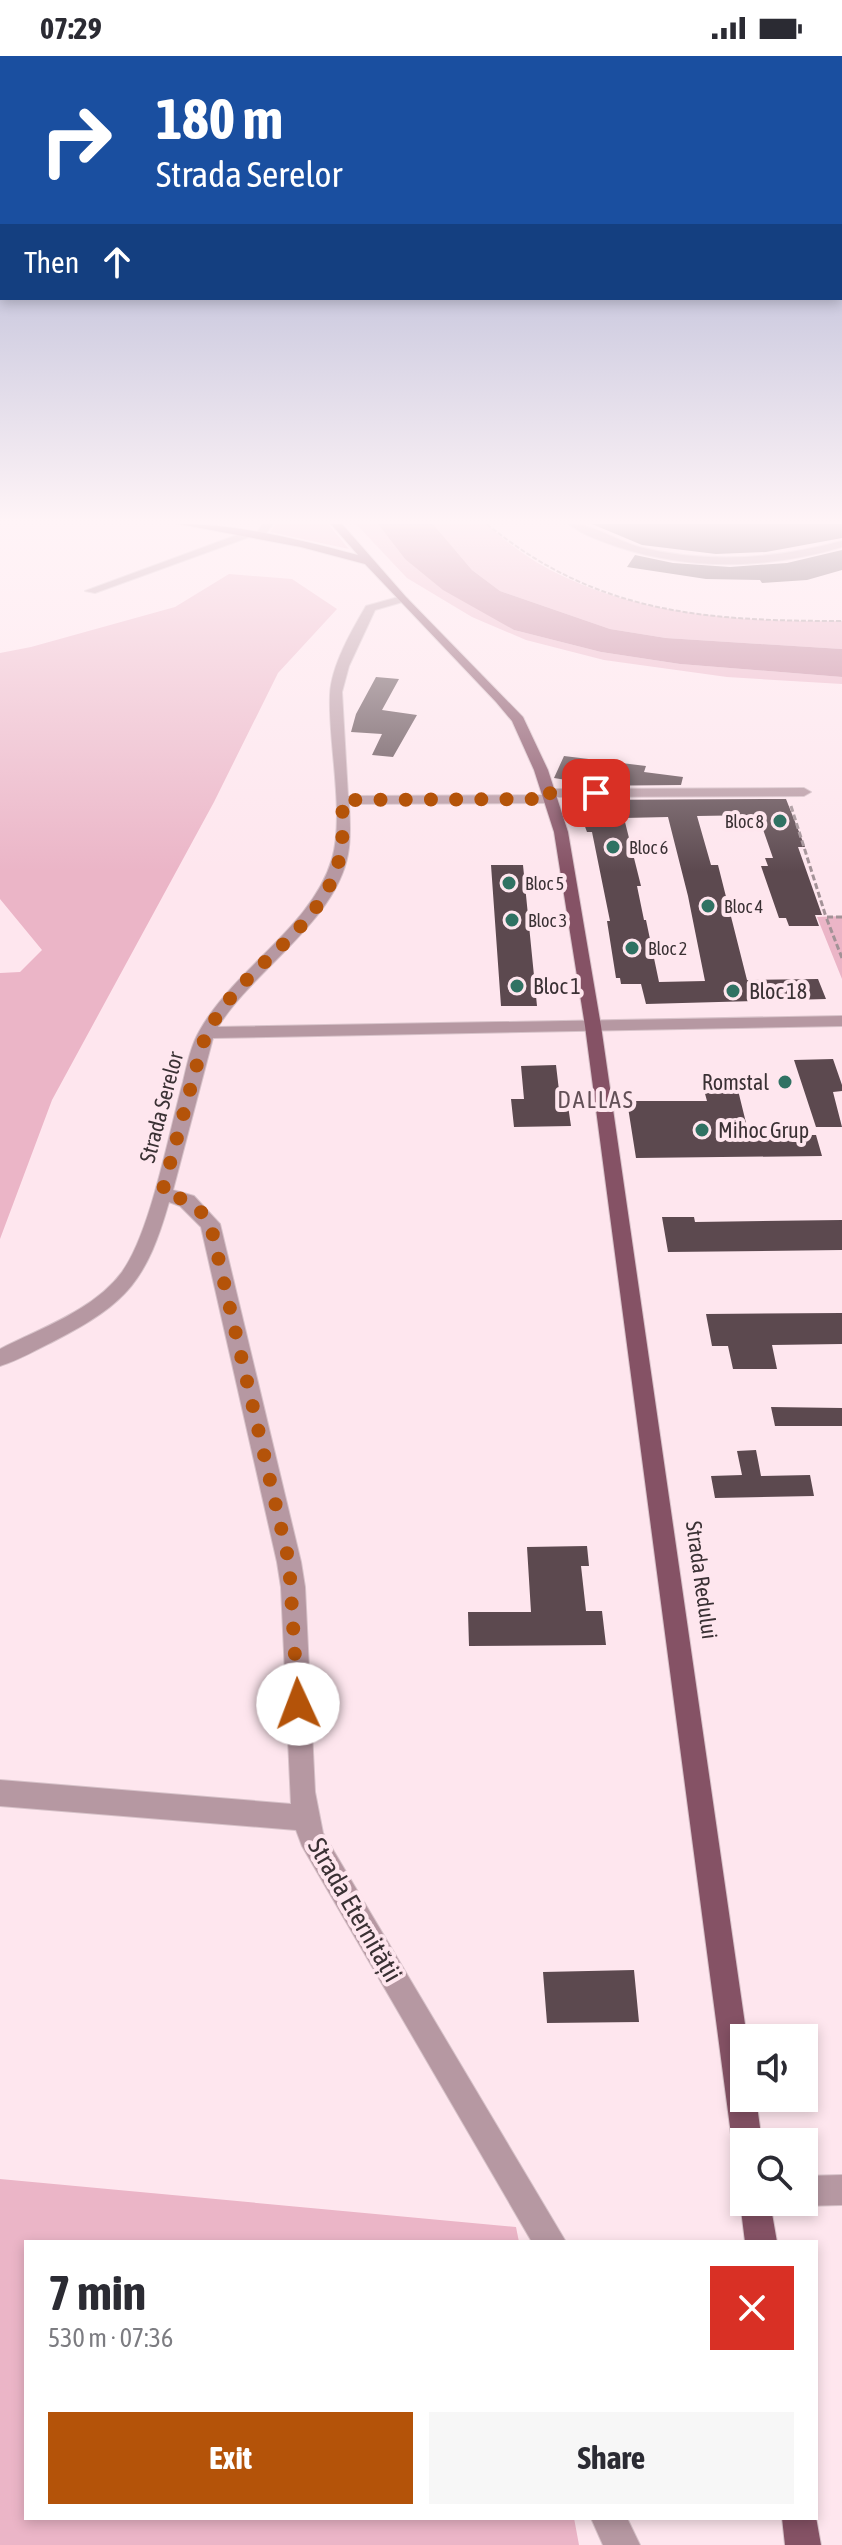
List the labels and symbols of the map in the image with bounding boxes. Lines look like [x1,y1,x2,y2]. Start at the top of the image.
pin [562,759,630,827]
place label: Bloc 8 [725,811,764,832]
marker: Bloc 8 [771,812,789,830]
place label: Bloc 6 [629,837,668,858]
marker: Bloc 6 [604,838,622,856]
place label: Bloc 5 [525,873,564,894]
marker: Bloc 5 [500,874,518,892]
place label: Bloc 4 [724,896,763,917]
marker: Bloc 4 [699,897,717,915]
place label: Bloc 3 [528,910,567,931]
marker: Bloc 3 [503,911,521,929]
place label: Bloc 2 [648,938,687,959]
marker: Bloc 2 [623,939,641,957]
place label: Bloc 1 [533,973,581,999]
marker: Bloc 1 [508,977,526,995]
place label: Bloc 18 [749,978,807,1004]
marker: Bloc 18 [724,982,742,1000]
street label: Strada Serelor [134,1048,188,1165]
place label: Romstal [702,1069,769,1095]
marker: Romstal [776,1073,794,1091]
district label: DALLAS [557,1086,635,1113]
place label: Mihoc Grup [718,1117,809,1143]
marker: Mihoc Grup [693,1121,711,1139]
street label: Strada Redului [681,1519,723,1641]
position arrow [256,1662,340,1746]
street label: Strada Eternității [302,1833,408,1987]

